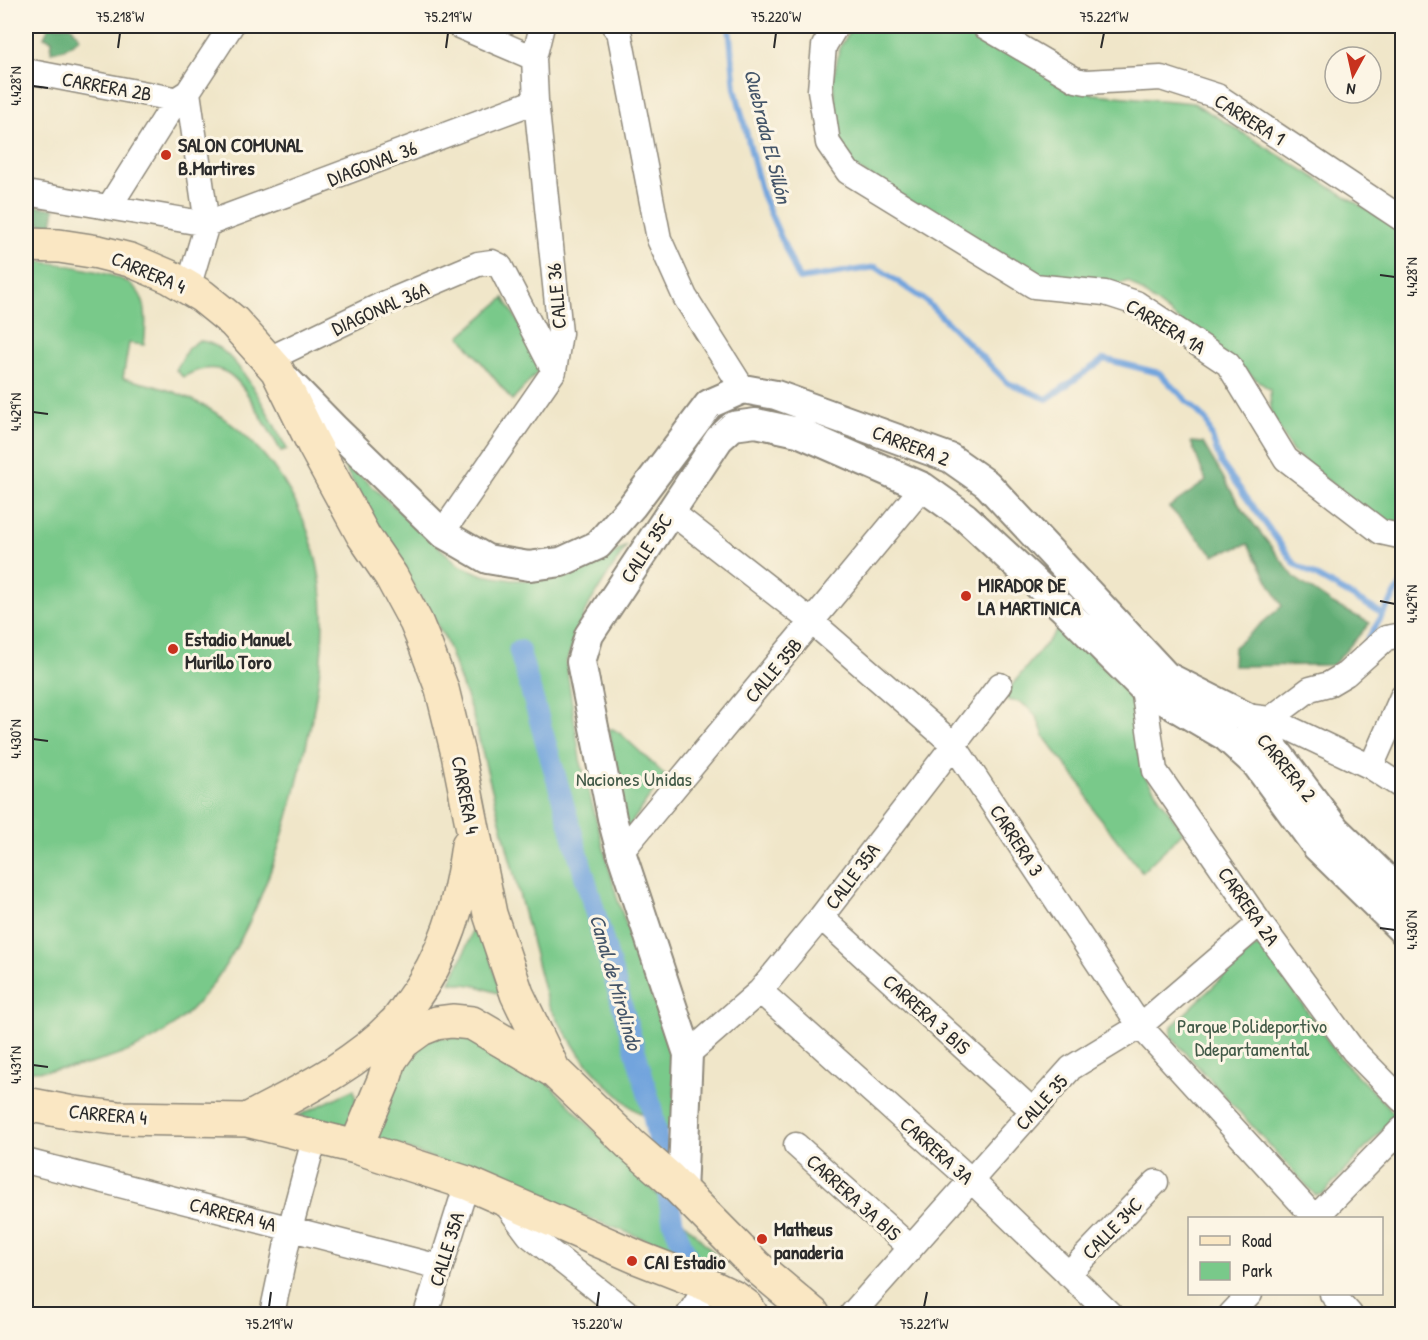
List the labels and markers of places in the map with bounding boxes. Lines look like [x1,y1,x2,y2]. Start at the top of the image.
place label: SALON COMUNAL B.Martires [178,131,304,181]
marker: SALON COMUNAL B.Martires [159,148,173,162]
place label: MIRADOR DE LA MARTINICA [978,571,1081,621]
marker: MIRADOR DE LA MARTINICA [959,589,973,603]
place label: Estadio Manuel Murillo Toro [185,625,292,675]
marker: Estadio Manuel Murillo Toro [166,642,180,656]
place label: Matheus panaderia [774,1215,843,1266]
marker: Matheus panaderia [755,1232,769,1246]
place label: CAI Estadio [644,1248,726,1275]
marker: CAI Estadio [625,1254,639,1268]

